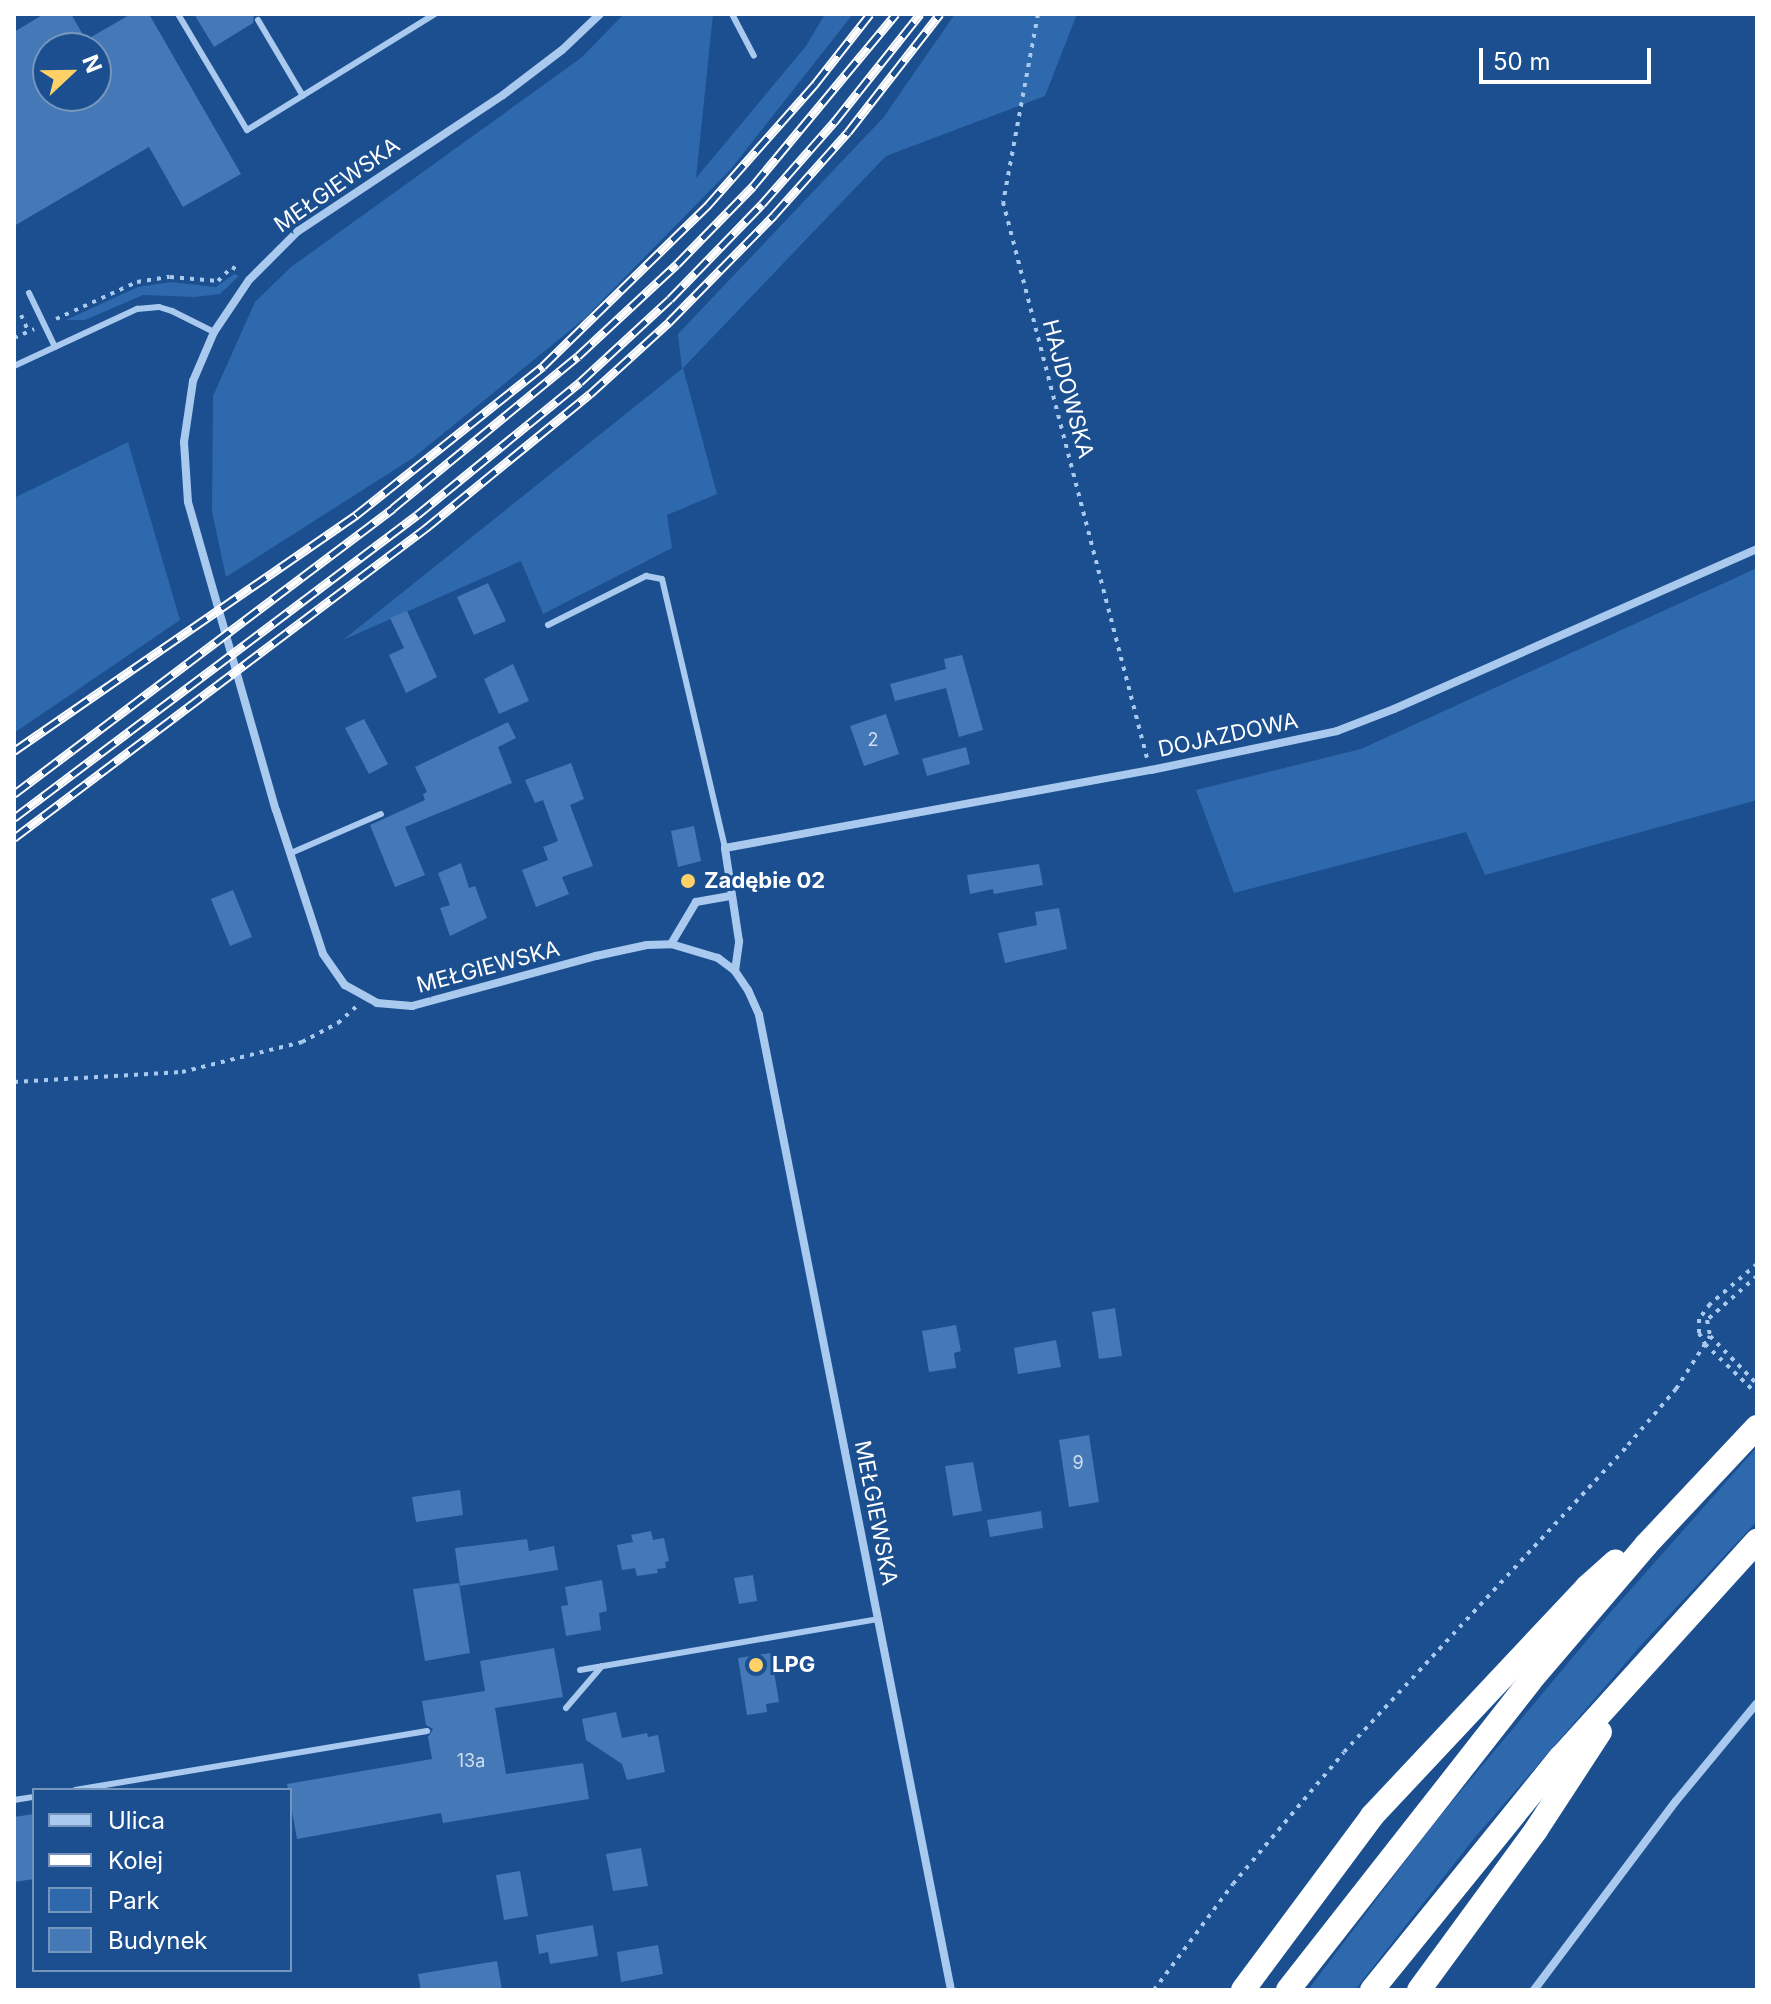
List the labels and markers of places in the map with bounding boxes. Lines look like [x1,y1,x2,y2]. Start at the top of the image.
place label: Zadębie 02 [704,868,825,894]
marker: Zadębie 02 [679,872,697,890]
place label: LPG [772,1652,815,1678]
marker: LPG [747,1656,765,1674]

